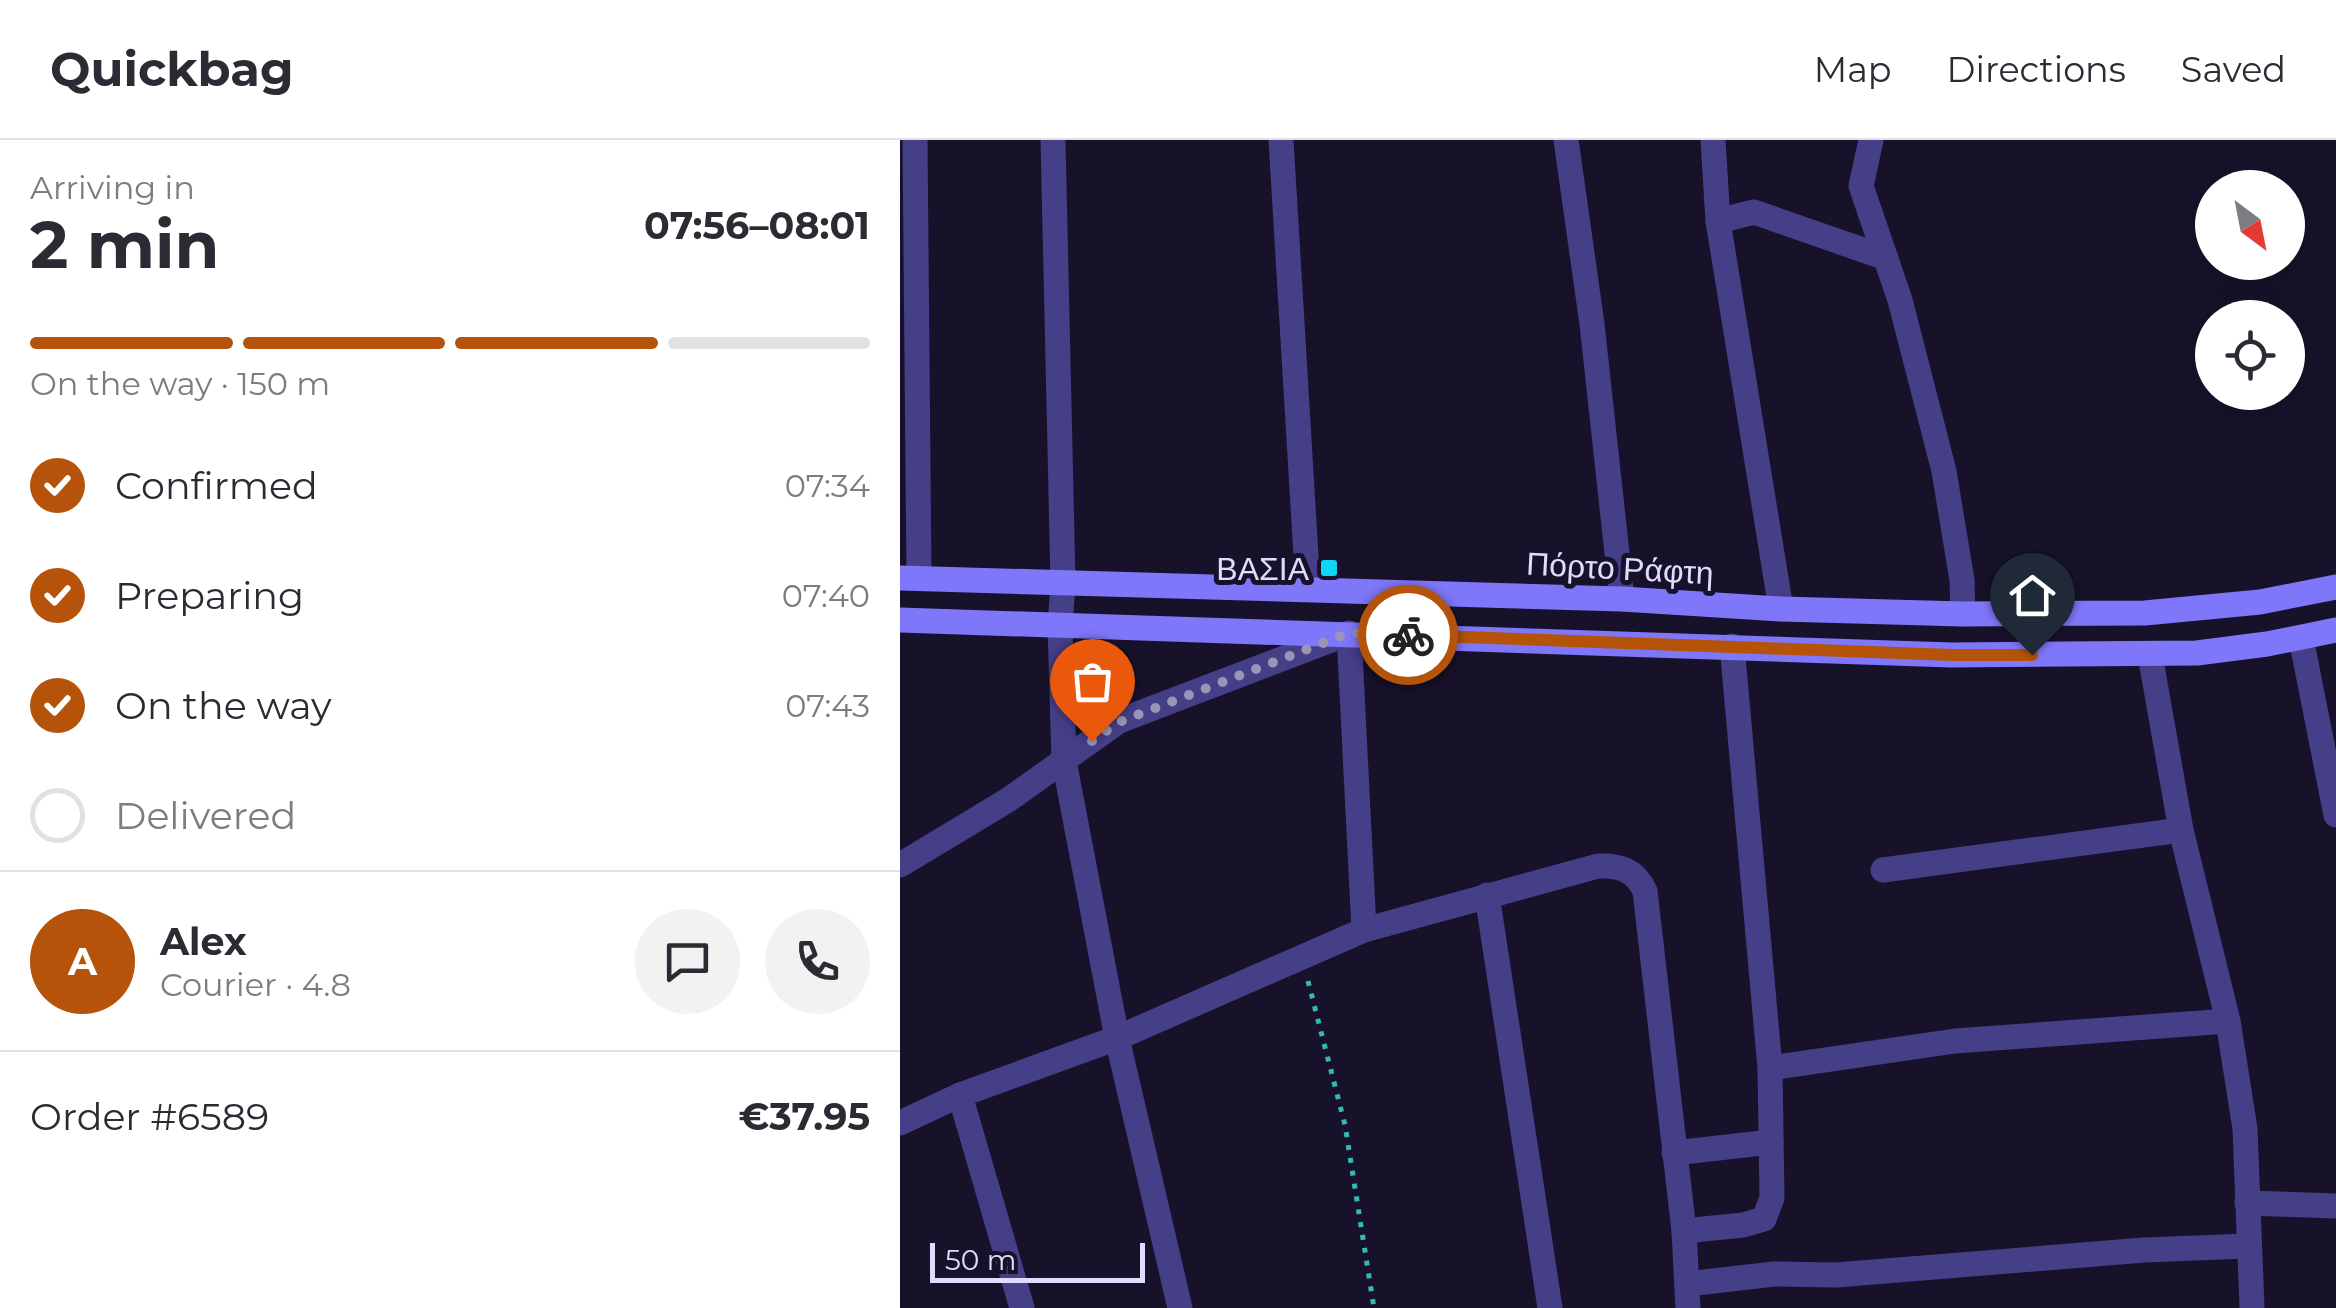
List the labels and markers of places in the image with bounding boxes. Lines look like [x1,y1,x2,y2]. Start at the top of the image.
place label: ΒΑΣΙΑ [1216,549,1310,588]
pin [1990,553,2075,656]
marker: ΒΑΣΙΑ [1318,557,1340,579]
pin [1050,639,1135,742]

